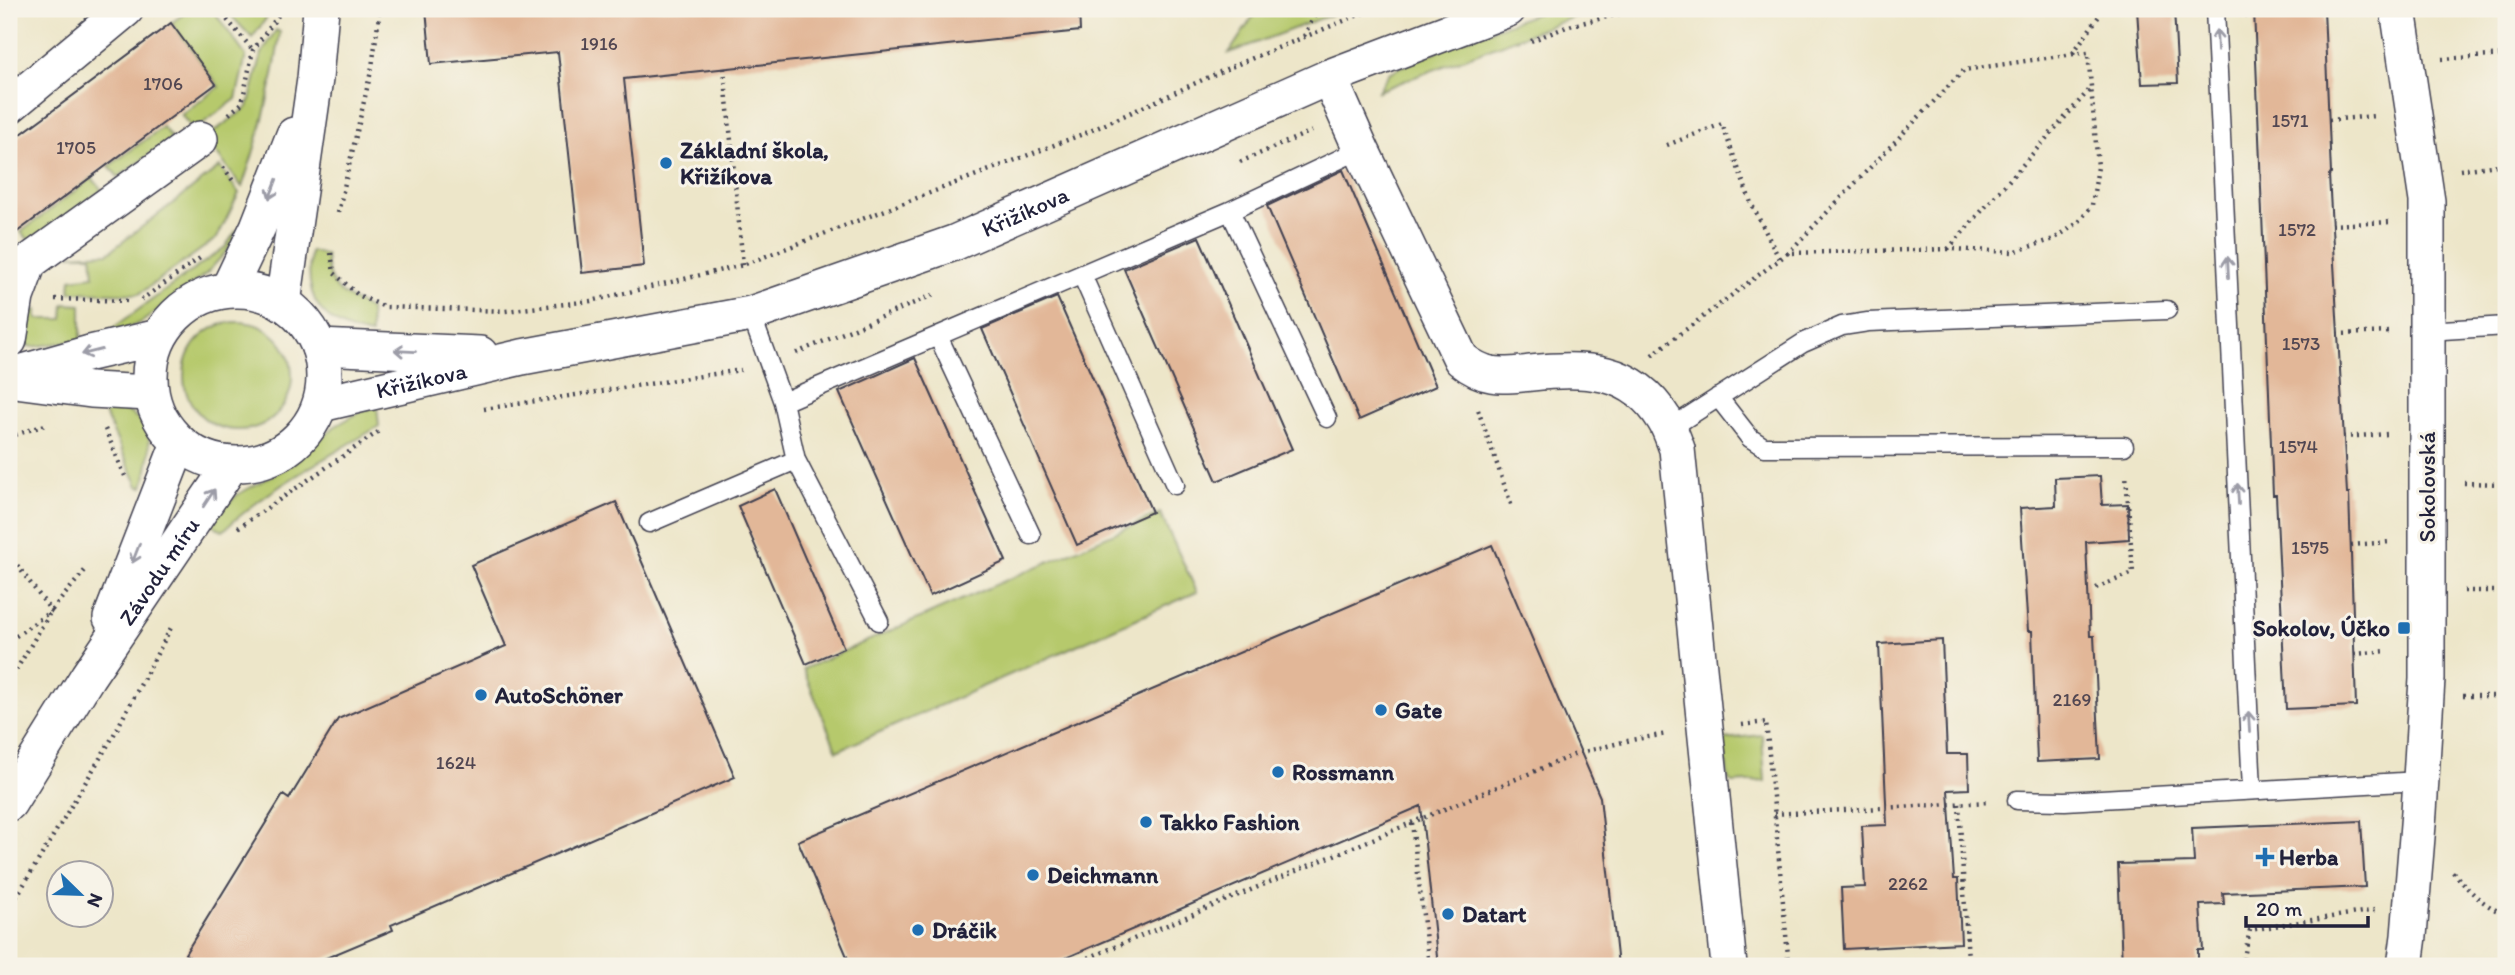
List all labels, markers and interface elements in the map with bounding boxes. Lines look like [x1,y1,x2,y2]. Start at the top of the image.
one-way arrow [2211,29,2224,52]
house number: 1916 [580,32,618,55]
house number: 1706 [143,72,183,95]
house number: 1571 [2271,109,2309,132]
house number: 1705 [56,136,96,159]
place label: Základní škola, Křižíkova [680,136,829,190]
marker: Základní škola, Křižíkova [658,155,674,171]
one-way arrow [265,177,278,199]
street label: Křižíkova [977,180,1073,243]
house number: 1572 [2278,218,2316,241]
one-way arrow [2221,256,2234,279]
house number: 1573 [2282,332,2320,355]
one-way arrow [394,344,417,357]
one-way arrow [82,347,104,360]
street label: Křižíkova [373,356,469,405]
street label: Sokolovská [2413,431,2441,543]
house number: 1574 [2278,435,2318,458]
one-way arrow [2231,484,2244,506]
one-way arrow [202,489,216,508]
street label: Závodu míru [112,512,206,631]
house number: 1575 [2291,536,2329,559]
one-way arrow [129,541,142,563]
place label: Sokolov, Účko [2253,614,2390,642]
marker: Sokolov, Účko [2396,620,2412,636]
place label: AutoSchöner [494,681,623,709]
marker: AutoSchöner [473,687,489,703]
house number: 2169 [2053,688,2091,711]
place label: Gate [1395,696,1442,724]
marker: Gate [1373,702,1389,718]
one-way arrow [2242,710,2255,733]
house number: 1624 [436,751,476,774]
place label: Rossmann [1292,758,1395,786]
marker: Rossmann [1270,764,1286,780]
place label: Takko Fashion [1159,808,1300,836]
marker: Takko Fashion [1138,814,1154,830]
place label: Herba [2279,843,2339,871]
marker: Herba [2257,849,2273,865]
north arrow [46,860,116,930]
place label: Deichmann [1047,861,1159,889]
marker: Deichmann [1025,867,1041,883]
house number: 2262 [1888,872,1928,895]
scale bar [2246,884,2368,928]
text: N [82,890,108,911]
text: 20 m [2256,896,2303,921]
place label: Datart [1462,900,1527,928]
marker: Datart [1440,906,1456,922]
place label: Dráčik [932,916,997,944]
marker: Dráčik [910,922,926,938]

